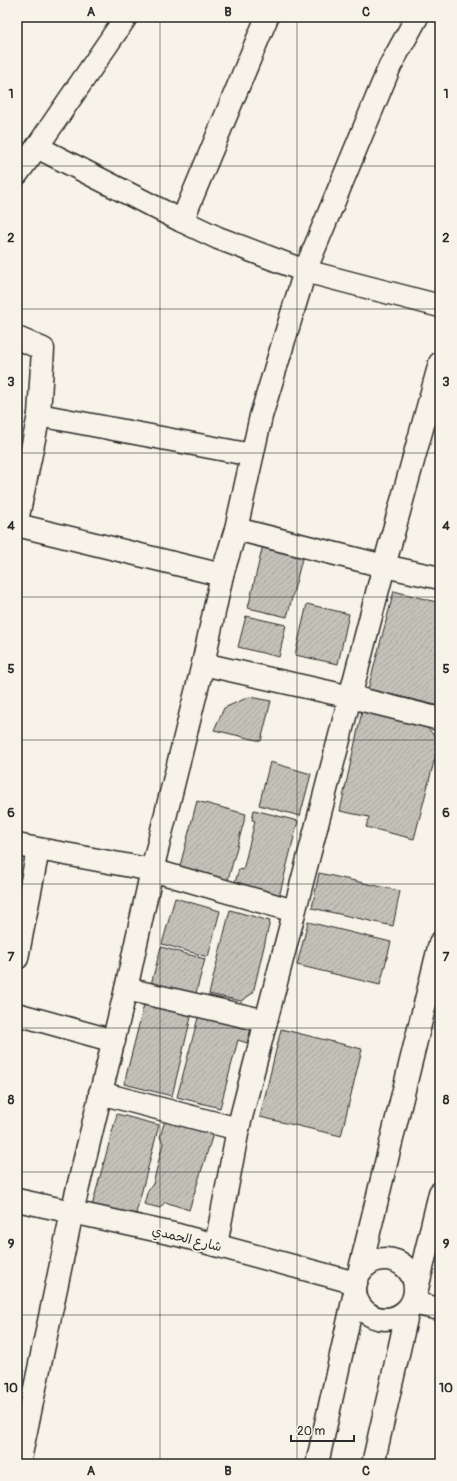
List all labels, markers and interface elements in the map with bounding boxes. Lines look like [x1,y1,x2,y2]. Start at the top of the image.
text: A [87,4,96,20]
text: B [224,4,232,20]
text: C [362,4,370,20]
text: 1 [8,86,14,102]
text: 1 [443,86,449,102]
text: 2 [7,230,15,246]
text: 2 [442,230,450,246]
text: 3 [7,374,15,390]
text: 3 [442,374,450,390]
text: 4 [7,518,15,534]
text: 4 [442,518,450,534]
text: 5 [7,661,15,677]
text: 5 [442,661,450,677]
text: 6 [7,805,15,821]
text: 6 [442,805,450,821]
text: 7 [8,949,15,965]
text: 7 [443,949,450,965]
text: 8 [8,1092,15,1108]
text: 8 [443,1092,450,1108]
street label: شارع الحمدي [150,1223,223,1256]
text: 9 [8,1236,15,1252]
text: 9 [443,1236,450,1252]
text: 10 [4,1380,18,1396]
text: 10 [439,1380,453,1396]
scale bar [291,1417,354,1443]
text: 20 m [297,1424,326,1439]
text: A [87,1463,96,1479]
text: B [224,1463,232,1479]
text: C [362,1463,370,1479]

